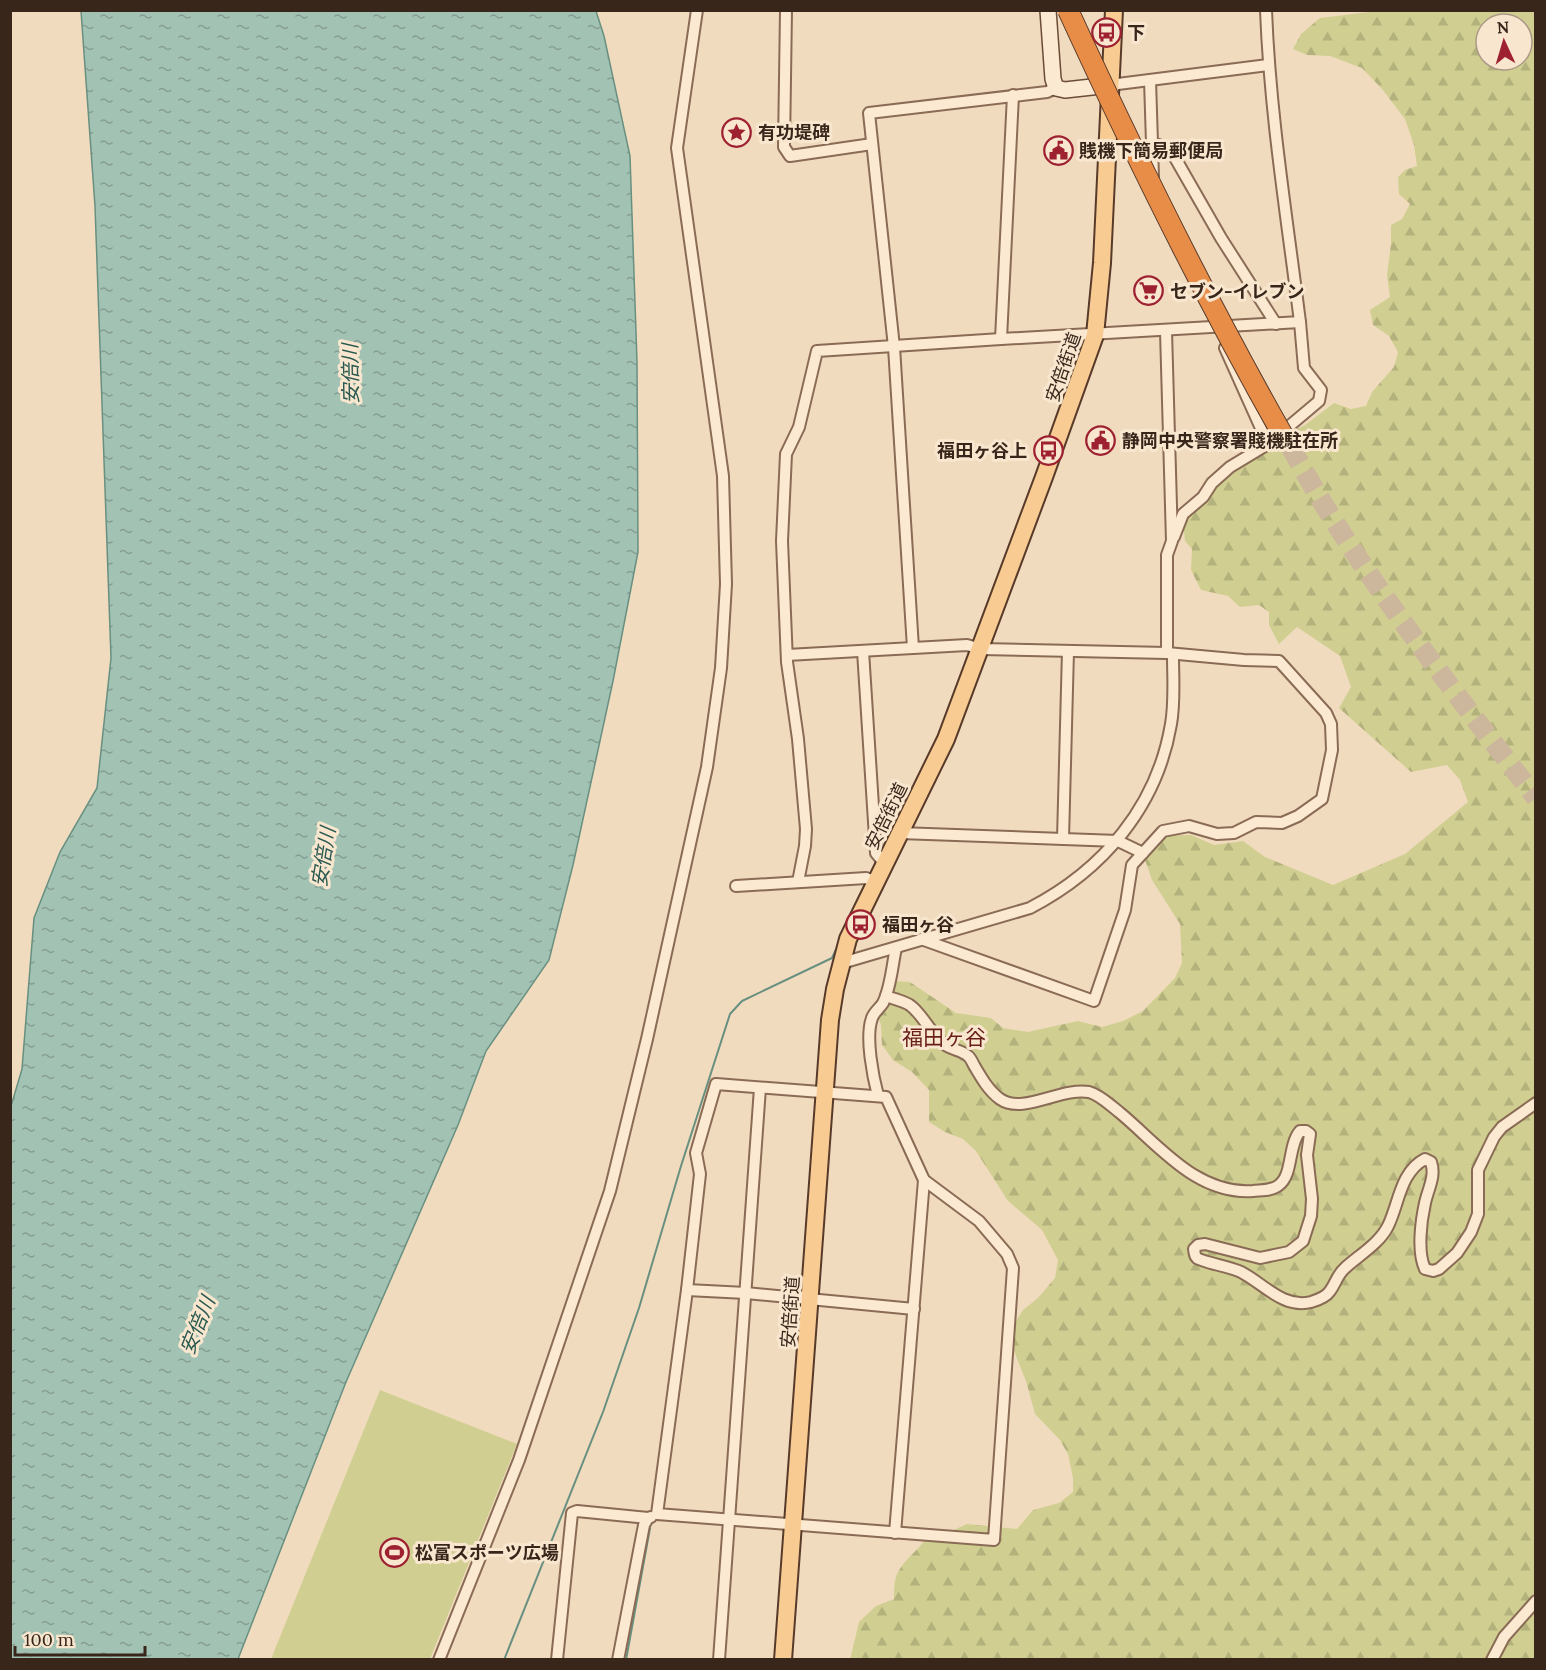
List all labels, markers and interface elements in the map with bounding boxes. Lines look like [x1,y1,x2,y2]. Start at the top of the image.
north arrow [1474,12,1534,72]
bus stop icon: 下 [1090,16,1122,48]
text: N [1496,17,1510,37]
place label: 下 [1127,21,1145,44]
place icon: 有功堤碑 [721,116,753,148]
place label: 有功堤碑 [758,121,830,144]
public building icon: 賎機下簡易郵便局 [1042,134,1074,166]
place label: 賎機下簡易郵便局 [1079,139,1223,162]
supermarket icon: セブン-イレブン [1133,275,1165,307]
place label: セブン-イレブン [1170,280,1304,303]
street label: 安倍街道 [1040,329,1086,405]
water label: 安倍川 [337,342,363,404]
public building icon: 静岡中央警察署賤機駐在所 [1085,424,1117,456]
place label: 静岡中央警察署賤機駐在所 [1122,429,1338,452]
bus stop icon: 福田ヶ谷上 [1032,434,1064,466]
place label: 福田ヶ谷上 [937,439,1027,462]
street label: 安倍街道 [860,779,912,853]
water label: 安倍川 [306,823,340,889]
bus stop icon: 福田ヶ谷 [845,908,877,940]
place label: 福田ヶ谷 [882,913,954,936]
district label: 福田ヶ谷 [902,1024,986,1051]
street label: 安倍街道 [776,1275,804,1349]
water label: 安倍川 [174,1291,221,1357]
sports icon: 松富スポーツ広場 [378,1536,410,1568]
place label: 松富スポーツ広場 [415,1541,559,1564]
scale bar [15,1619,146,1657]
text: 100 m [24,1628,74,1651]

